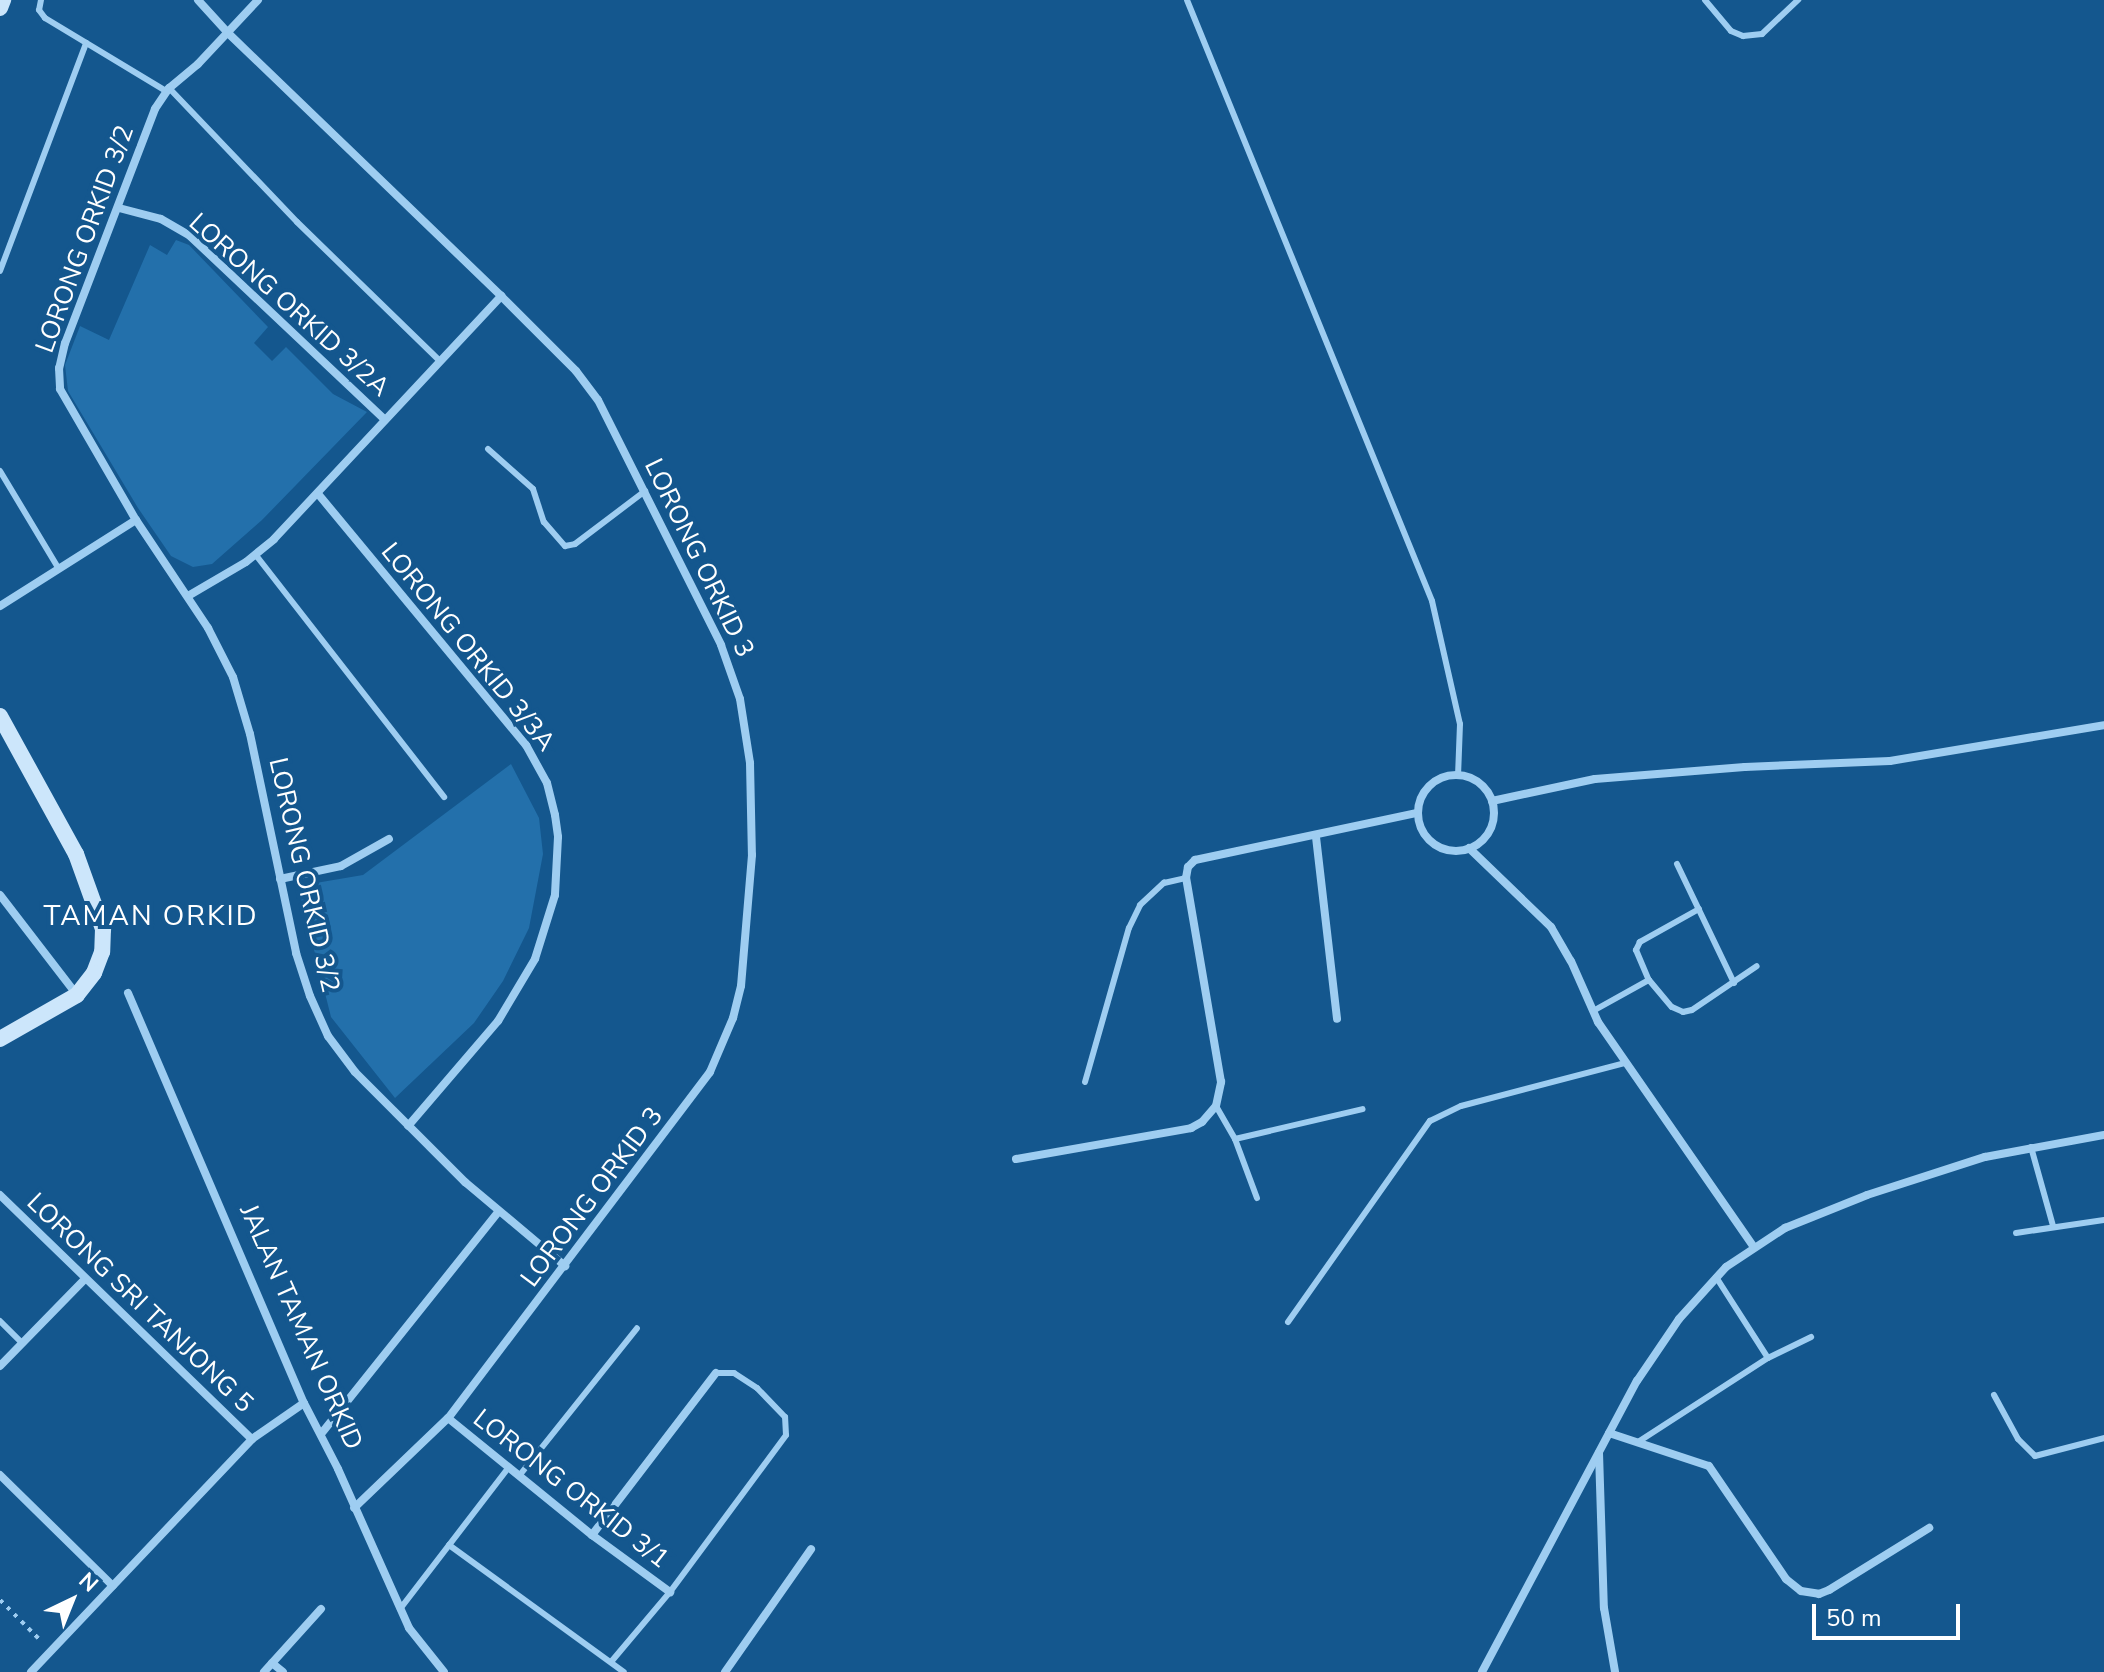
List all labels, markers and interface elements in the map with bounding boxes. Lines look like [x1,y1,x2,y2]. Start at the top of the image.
street label: LORONG ORKID 3/2 [29,121,141,357]
street label: LORONG ORKID 3/2A [182,207,396,403]
street label: LORONG ORKID 3 [637,454,761,662]
street label: LORONG ORKID 3/3A [374,537,562,757]
street label: LORONG ORKID 3/2 [262,755,346,995]
district label: TAMAN ORKID [43,899,259,933]
street label: LORONG ORKID 3 [514,1101,670,1293]
street label: LORONG SRI TANJONG 5 [20,1187,260,1419]
street label: JALAN TAMAN ORKID [233,1200,369,1454]
street label: LORONG ORKID 3/1 [467,1403,675,1575]
north arrow [32,1560,112,1640]
text: N [72,1566,105,1599]
scale bar [1816,1588,1964,1638]
text: 50 m [1826,1602,1882,1634]

